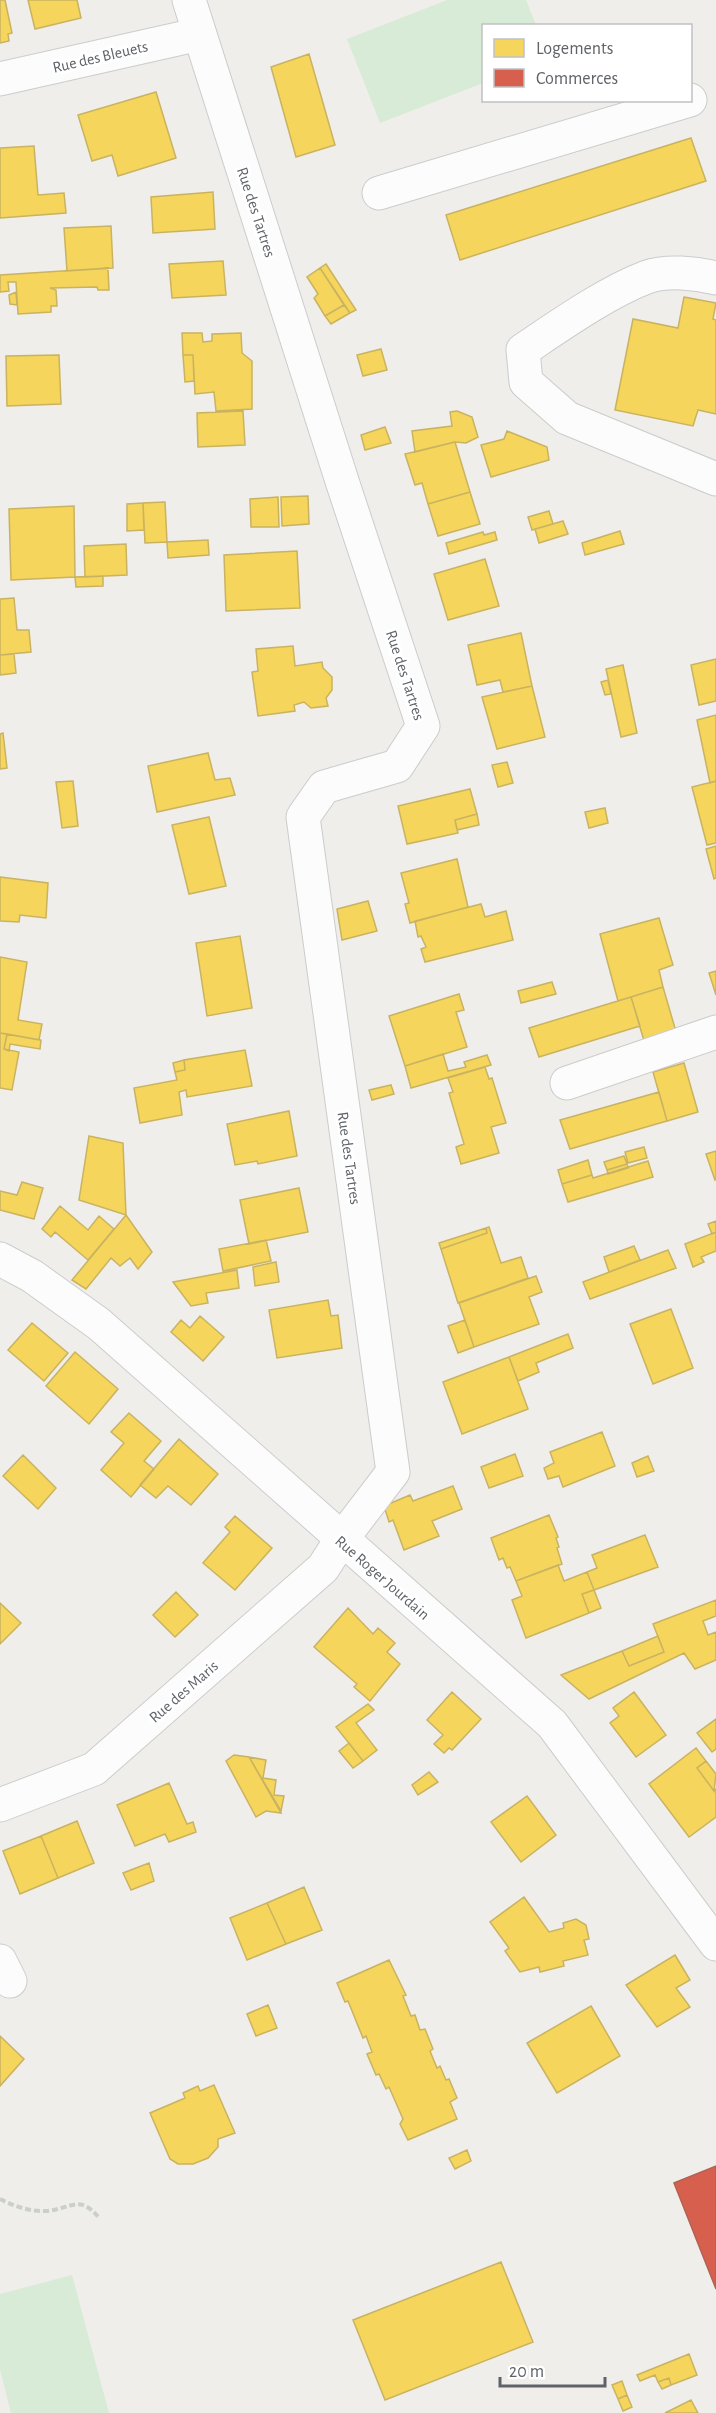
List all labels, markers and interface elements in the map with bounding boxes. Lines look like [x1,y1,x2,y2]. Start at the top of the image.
legend [482,24,692,102]
street label: Rue des Bleuets [51,38,150,76]
text: Logements [536,40,614,58]
text: Commerces [536,70,618,88]
street label: Rue des Tartres [234,165,278,259]
street label: Rue des Tartres [383,628,427,722]
street label: Rue des Tartres [335,1111,363,1206]
street label: Rue Roger Jourdain [332,1533,433,1623]
street label: Rue des Maris [146,1658,221,1726]
scale bar [500,2350,605,2388]
text: 20 m [509,2363,544,2381]

